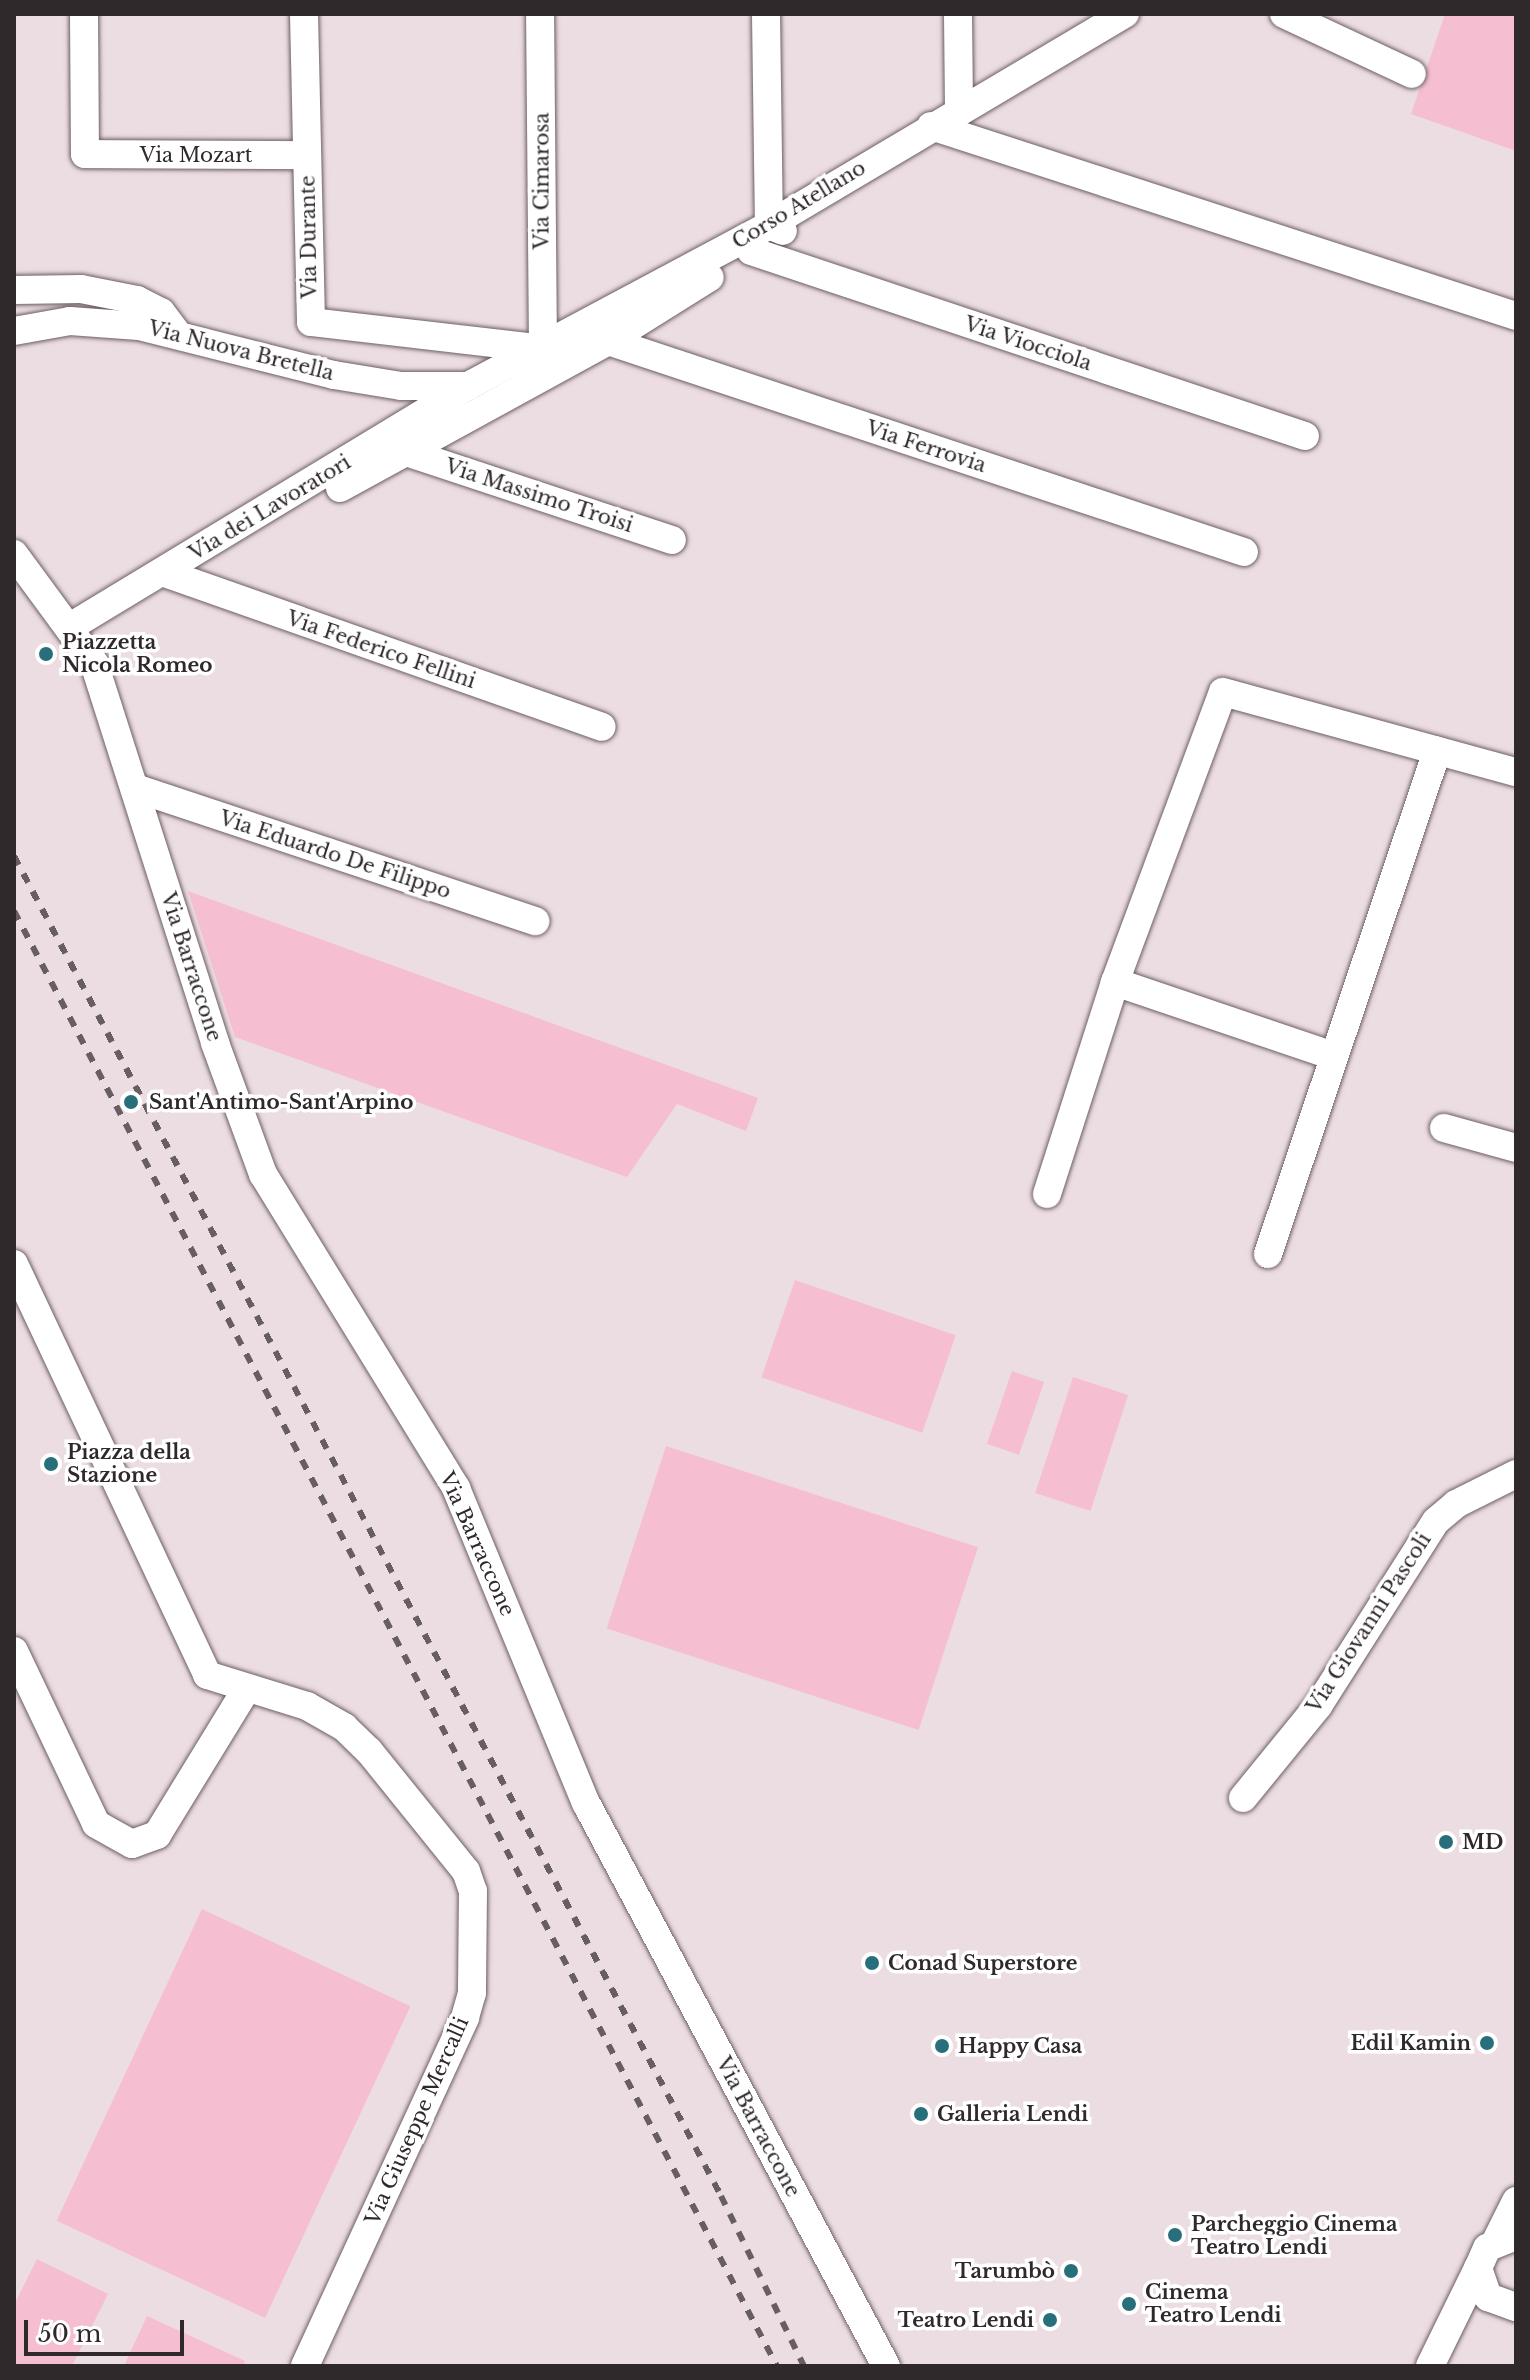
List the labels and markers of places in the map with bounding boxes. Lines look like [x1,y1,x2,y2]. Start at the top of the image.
place label: Piazzetta Nicola Romeo [62,630,212,677]
marker: Piazzetta Nicola Romeo [37,645,55,663]
place label: Sant'Antimo-Sant'Arpino [149,1090,414,1114]
marker: Sant'Antimo-Sant'Arpino [120,1091,142,1113]
place label: Piazza della Stazione [67,1440,191,1487]
marker: Piazza della Stazione [42,1455,60,1473]
place label: MD [1462,1830,1503,1854]
marker: MD [1437,1833,1455,1851]
place label: Conad Superstore [888,1951,1078,1975]
marker: Conad Superstore [863,1954,881,1972]
place label: Edil Kamin [1350,2031,1471,2055]
place label: Happy Casa [958,2034,1083,2058]
marker: Edil Kamin [1478,2034,1496,2052]
marker: Happy Casa [933,2037,951,2055]
place label: Galleria Lendi [937,2102,1088,2126]
marker: Galleria Lendi [912,2105,930,2123]
place label: Parcheggio Cinema Teatro Lendi [1191,2212,1397,2259]
marker: Parcheggio Cinema Teatro Lendi [1166,2226,1184,2244]
place label: Tarumbò [955,2259,1055,2283]
marker: Tarumbò [1062,2262,1080,2280]
place label: Cinema Teatro Lendi [1145,2280,1282,2327]
marker: Cinema Teatro Lendi [1120,2295,1138,2313]
place label: Teatro Lendi [897,2308,1034,2332]
marker: Teatro Lendi [1041,2311,1059,2329]

